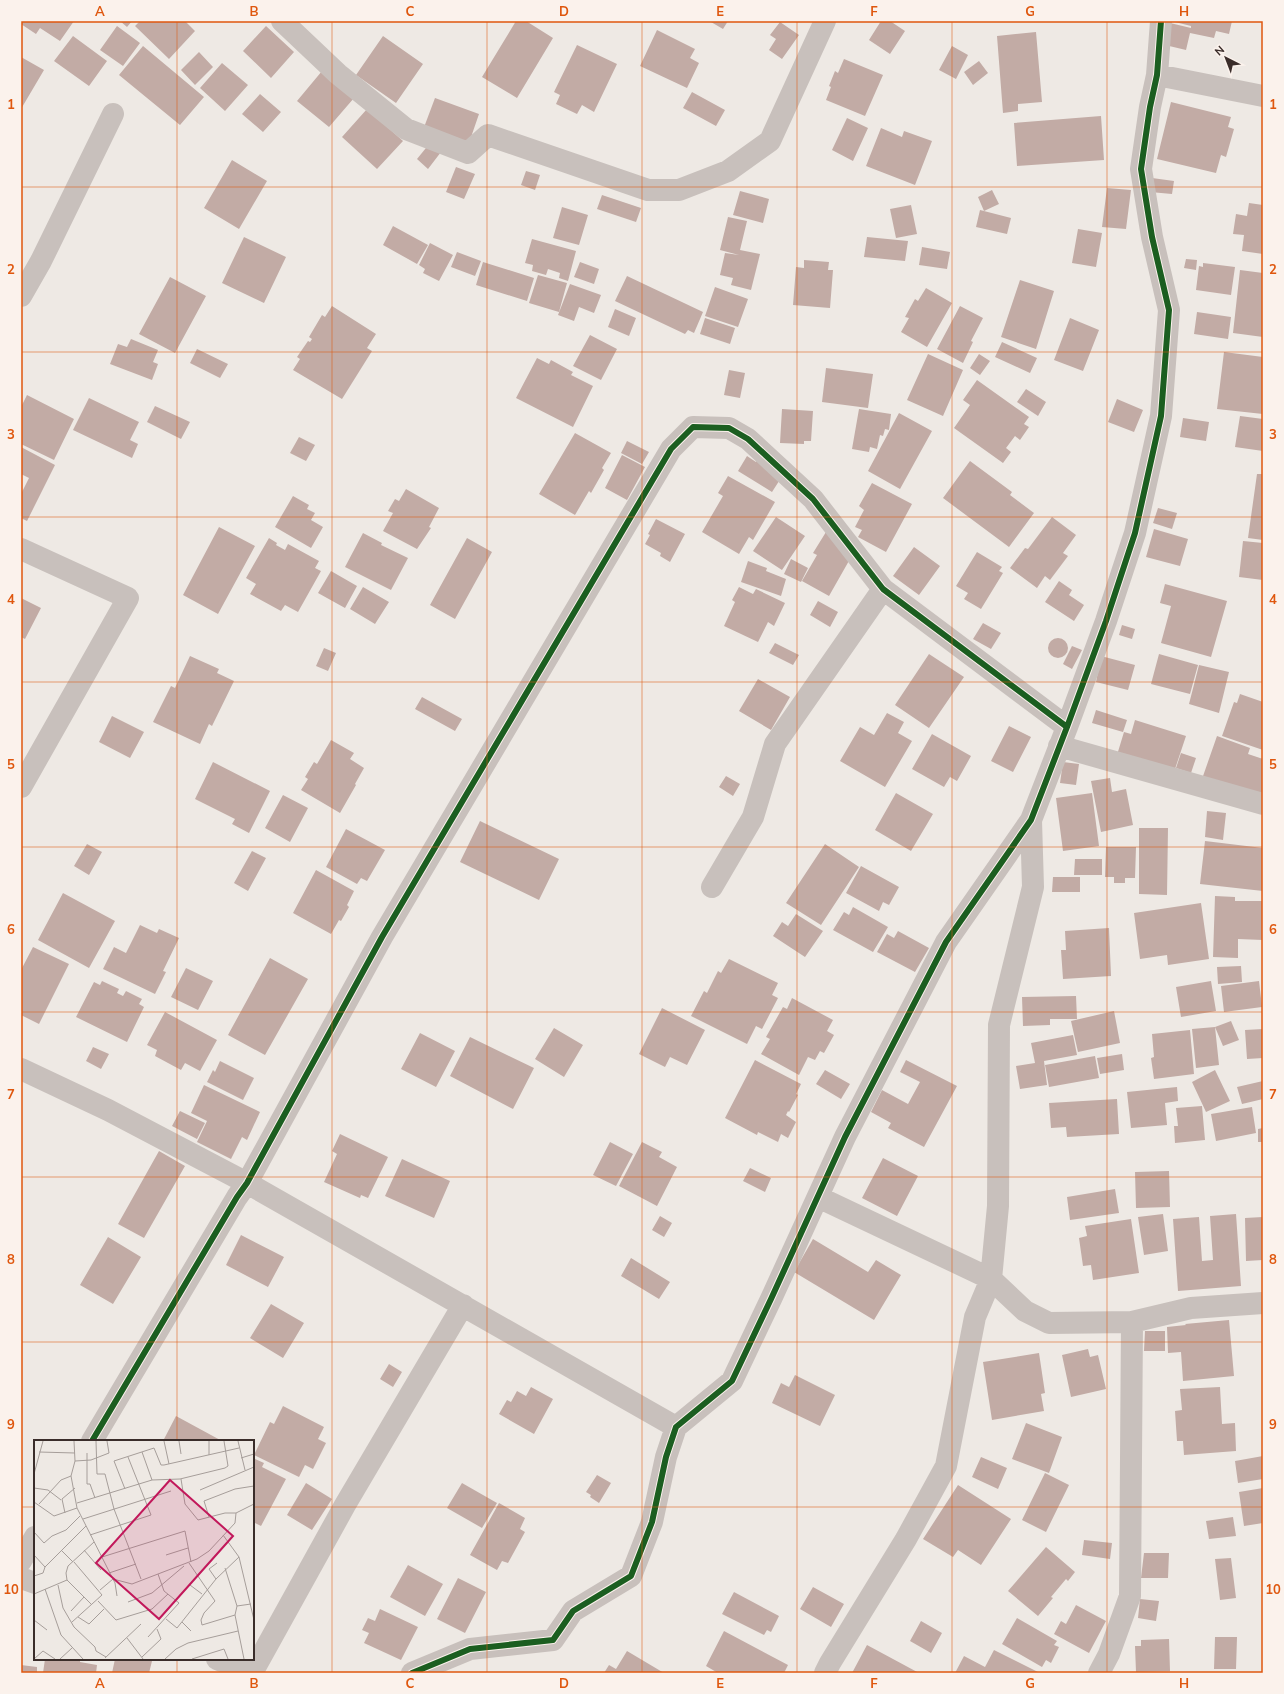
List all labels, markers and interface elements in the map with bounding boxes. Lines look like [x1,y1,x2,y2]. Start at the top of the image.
text: A [95,3,105,19]
text: B [250,3,259,19]
text: C [406,3,415,19]
text: D [559,3,569,19]
text: E [716,3,724,19]
text: F [870,3,878,19]
text: G [1025,3,1035,19]
text: H [1179,3,1189,19]
north arrow [1206,38,1246,78]
text: N [1212,43,1227,59]
text: 1 [7,96,15,112]
text: 1 [1269,96,1277,112]
text: 2 [7,261,15,277]
text: 2 [1269,261,1277,277]
text: 3 [7,426,15,442]
text: 3 [1269,426,1277,442]
text: 4 [7,591,15,607]
text: 4 [1269,591,1277,607]
text: 5 [7,756,15,772]
text: 5 [1269,756,1277,772]
text: 6 [7,921,15,937]
text: 6 [1269,921,1277,937]
text: 7 [7,1086,15,1102]
text: 7 [1269,1086,1277,1102]
text: 8 [7,1251,15,1267]
text: 8 [1269,1251,1277,1267]
text: 9 [7,1416,15,1432]
text: 9 [1269,1416,1277,1432]
inset map [34,1440,254,1660]
text: 10 [3,1581,19,1597]
text: 10 [1265,1581,1281,1597]
text: A [95,1675,105,1691]
text: B [250,1675,259,1691]
text: C [406,1675,415,1691]
text: D [559,1675,569,1691]
text: E [716,1675,724,1691]
text: F [870,1675,878,1691]
text: G [1025,1675,1035,1691]
text: H [1179,1675,1189,1691]

